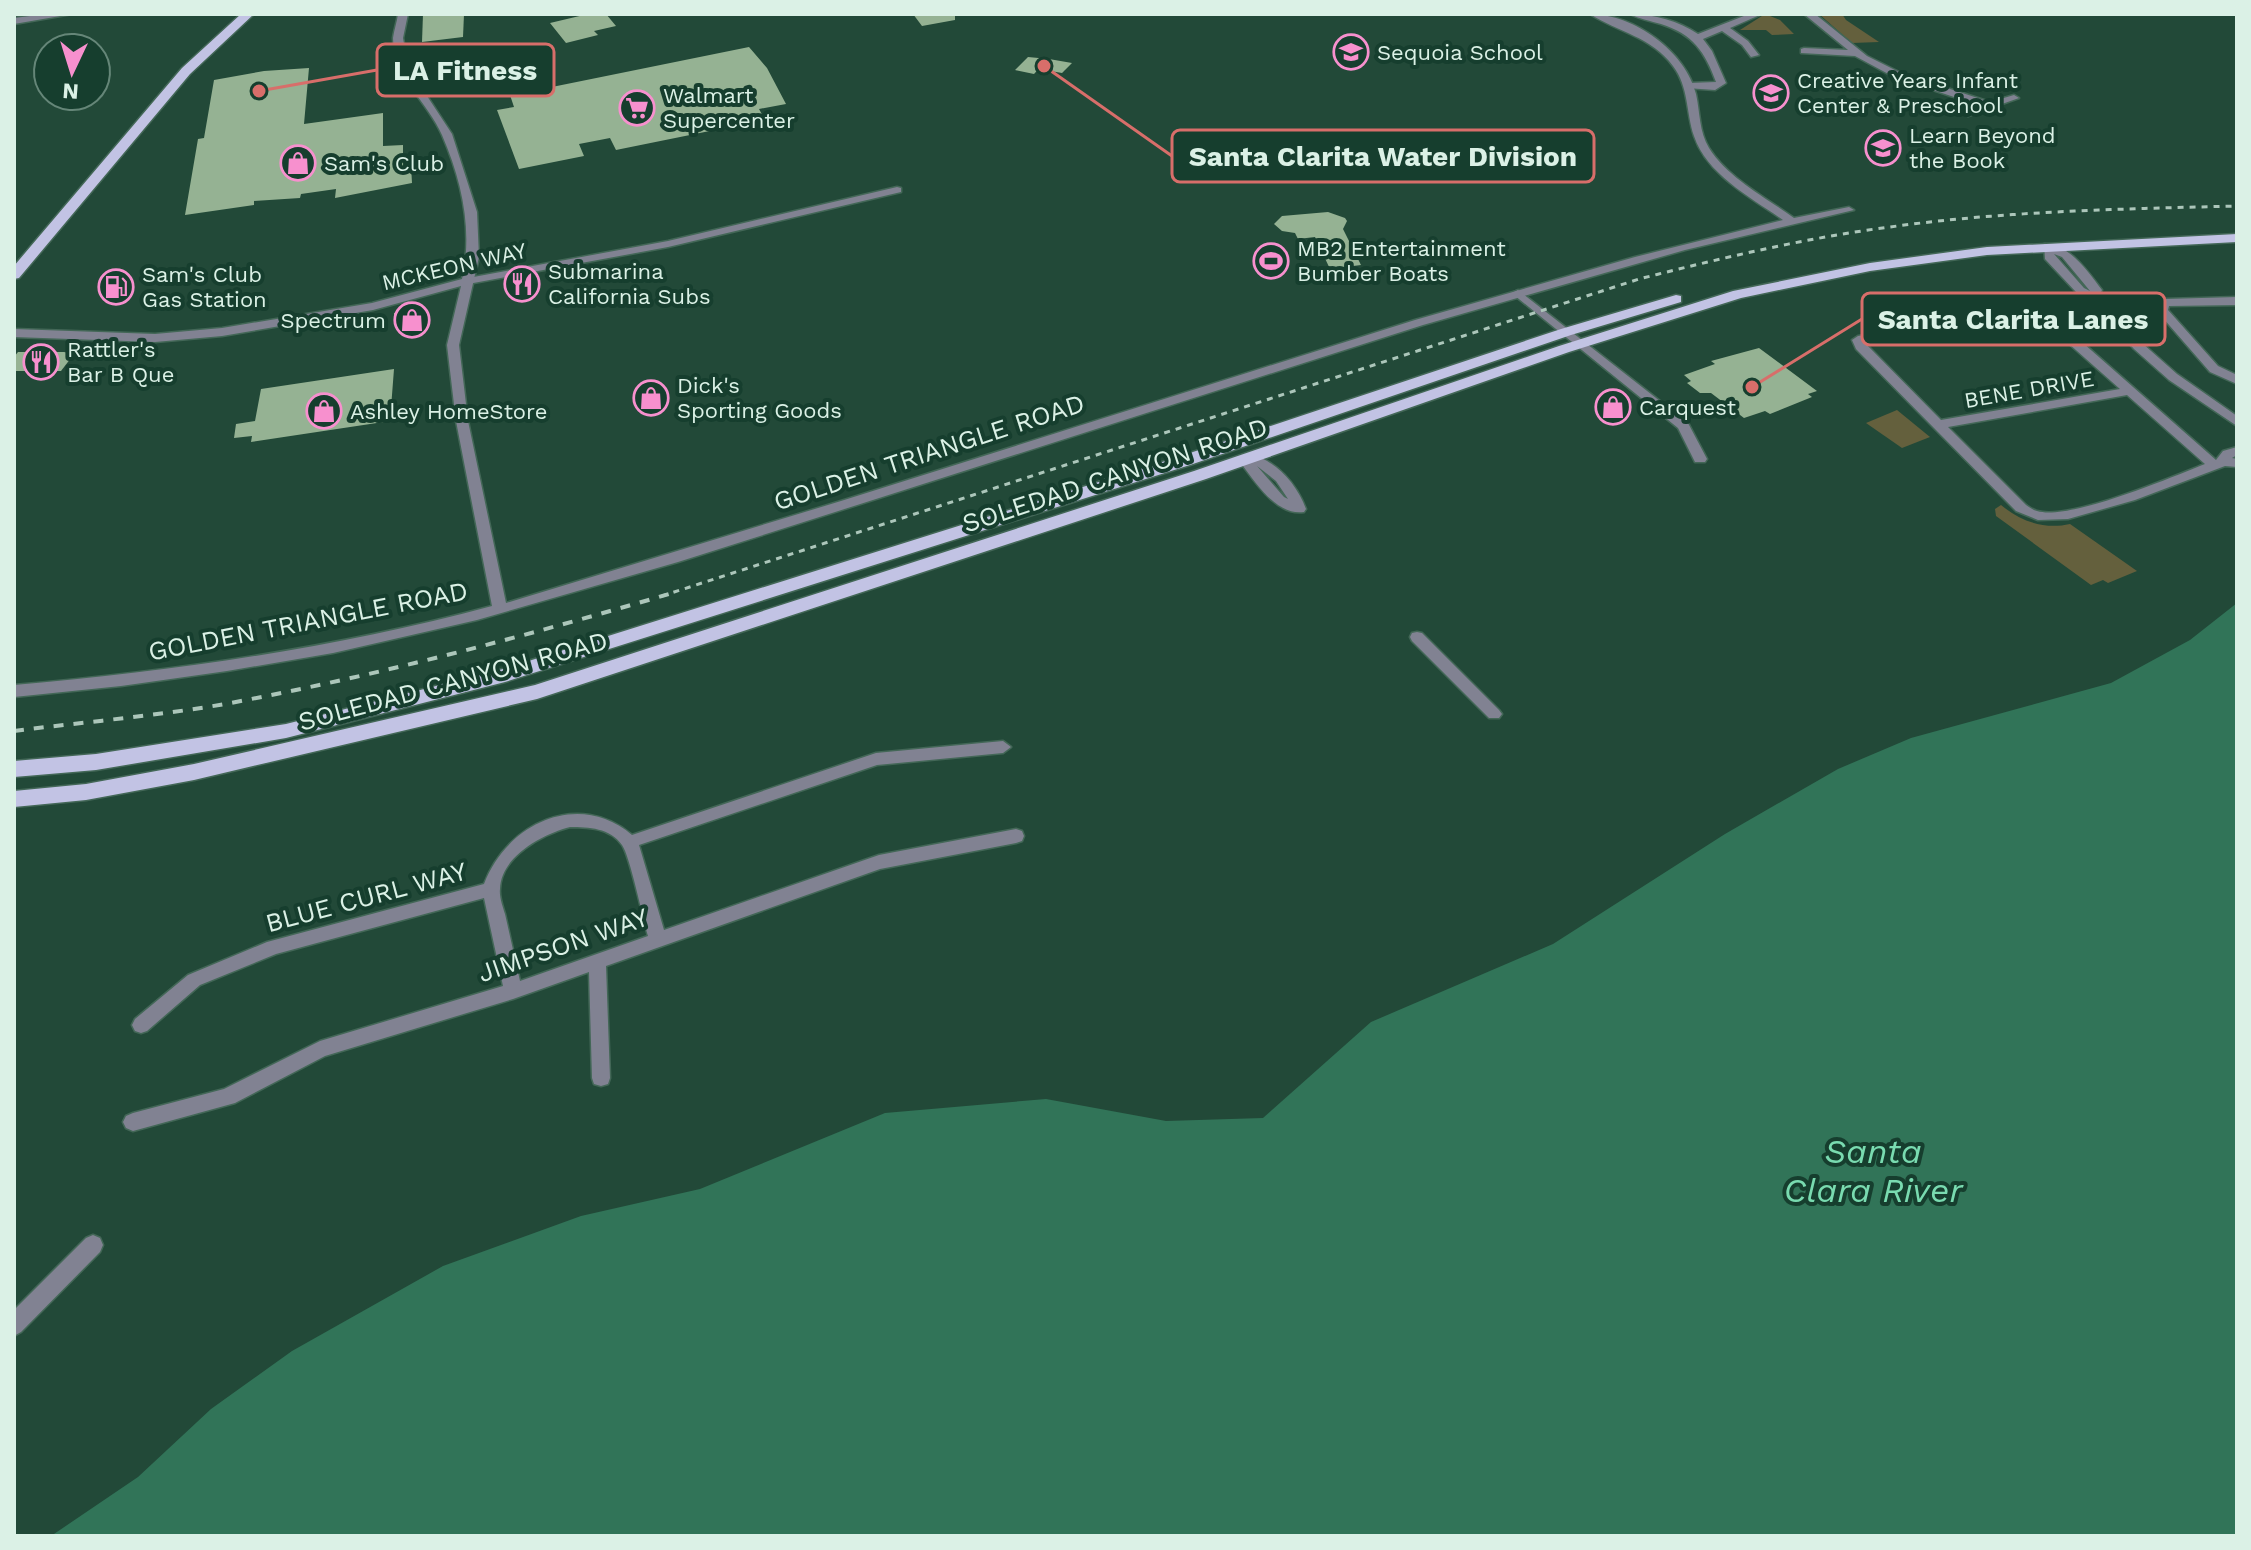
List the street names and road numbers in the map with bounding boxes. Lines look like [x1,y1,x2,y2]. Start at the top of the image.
street label: MCKEON WAY [379,238,529,295]
street label: BENE DRIVE [1962,366,2096,413]
street label: GOLDEN TRIANGLE ROAD [770,388,1088,516]
street label: SOLEDAD CANYON ROAD [959,411,1271,539]
street label: GOLDEN TRIANGLE ROAD [146,575,470,667]
street label: SOLEDAD CANYON ROAD [295,625,611,737]
street label: BLUE CURL WAY [262,856,470,938]
street label: JIMPSON WAY [474,902,652,988]

